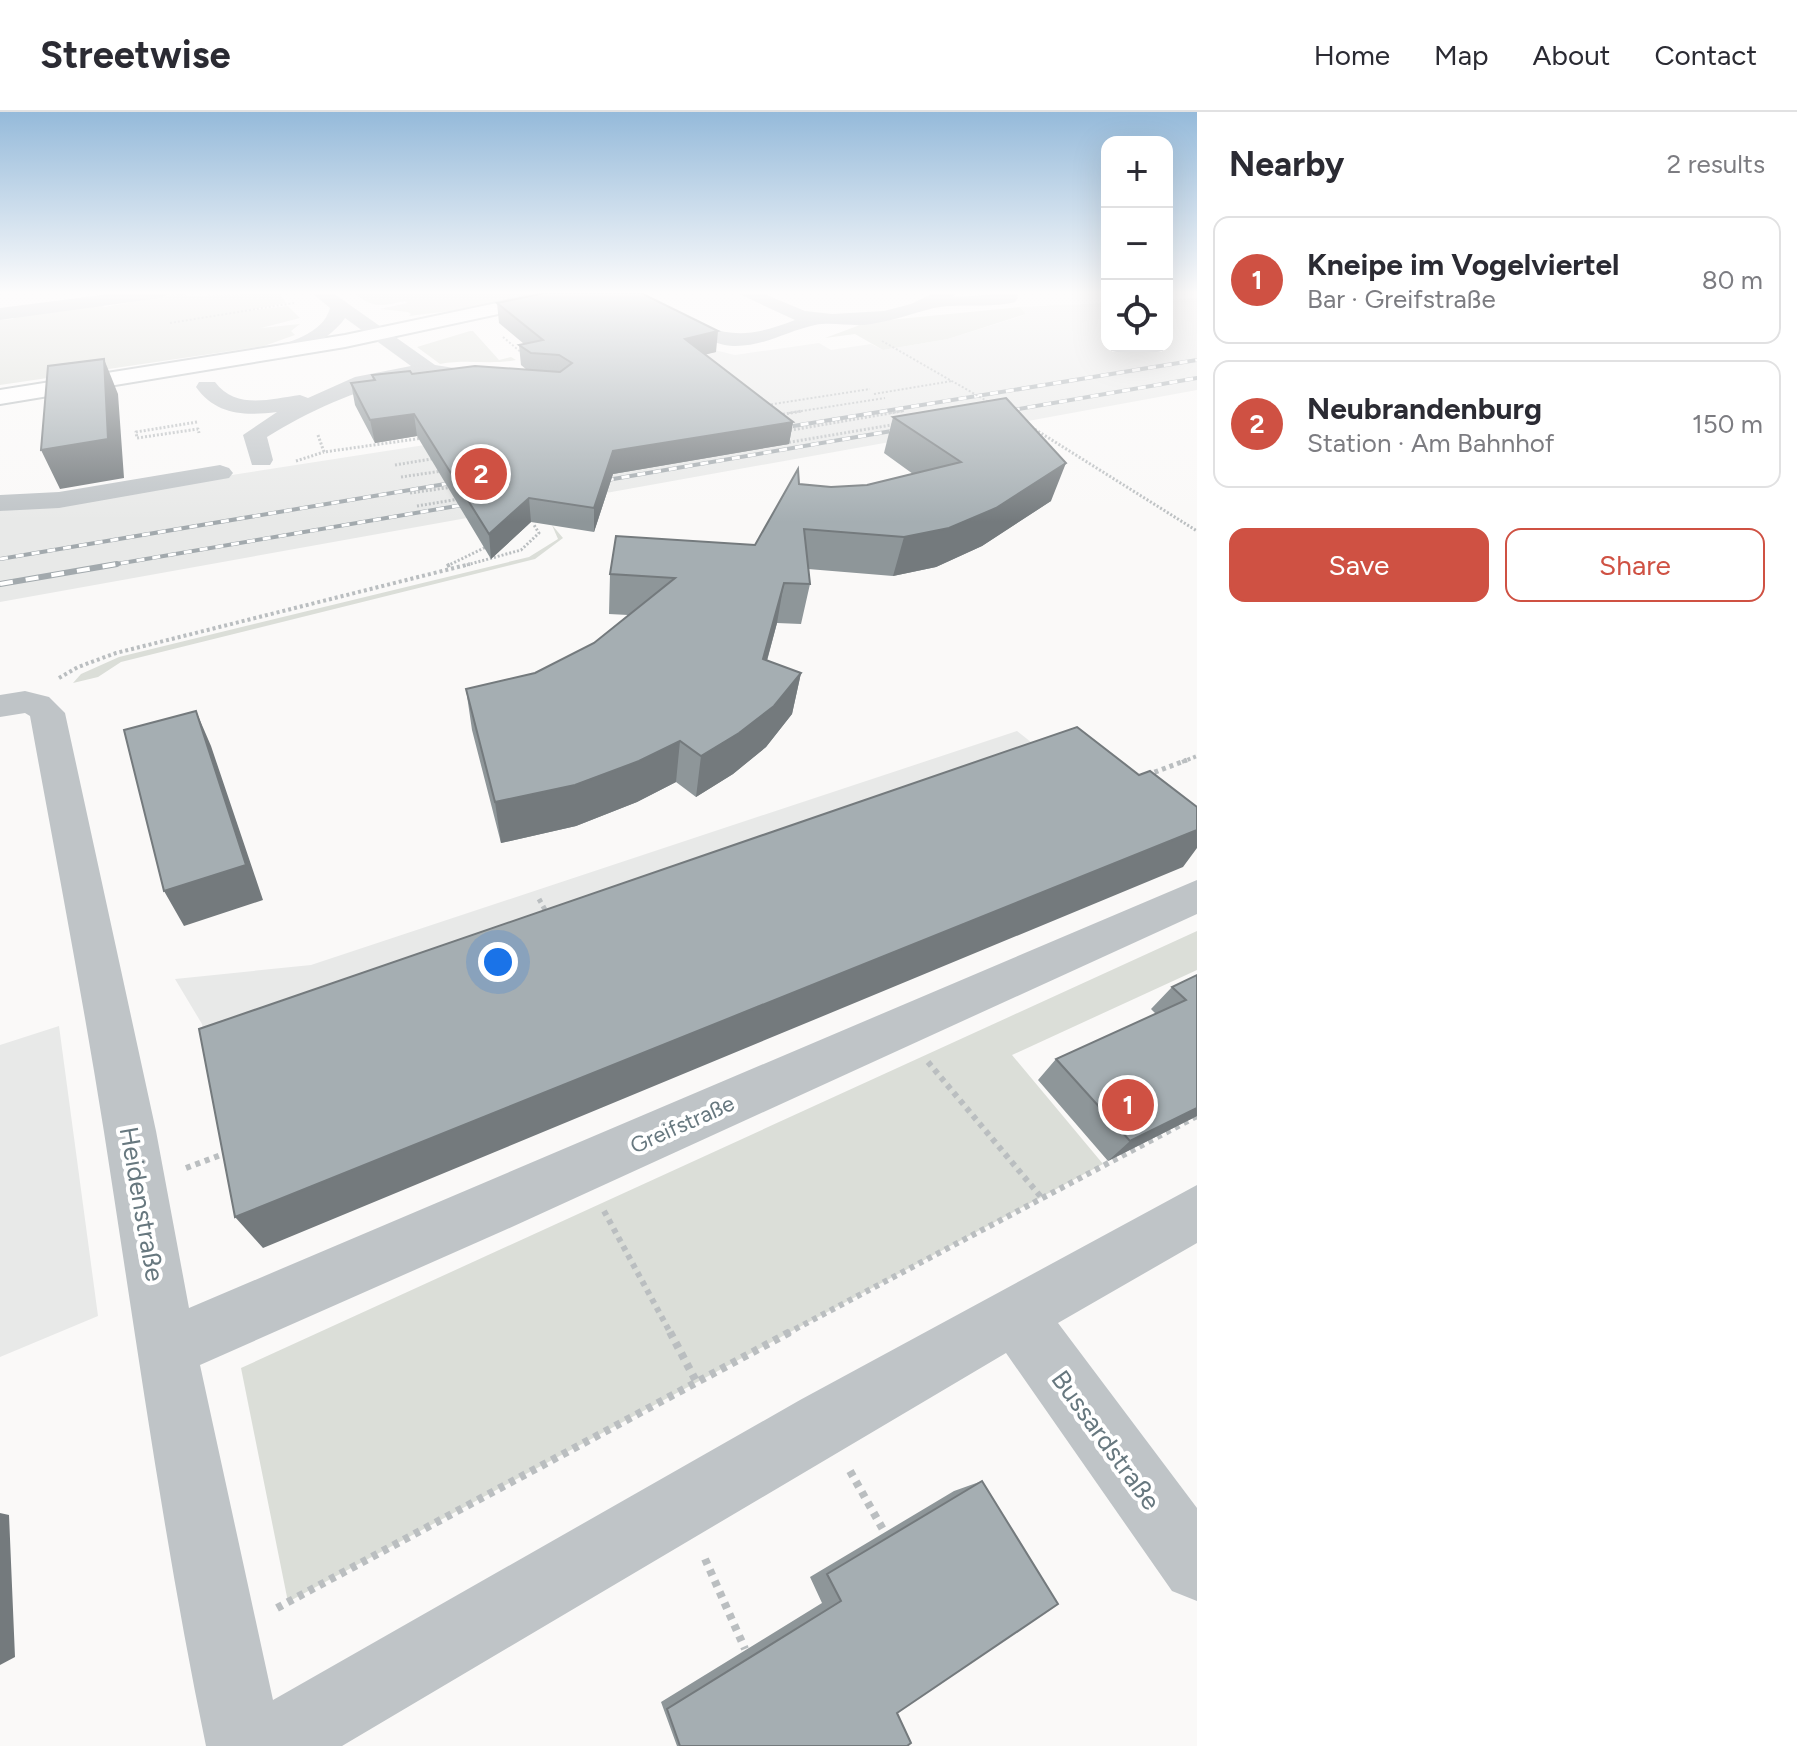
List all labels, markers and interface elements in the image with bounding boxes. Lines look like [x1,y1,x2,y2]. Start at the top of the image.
text: Streetwise [40,32,231,78]
text: Home [1314,38,1390,72]
text: Map [1434,38,1489,72]
text: About [1533,38,1610,72]
text: Contact [1654,38,1757,72]
map controls [1101,136,1173,352]
button: + [1101,136,1173,208]
text: Nearby [1229,144,1344,185]
text: 2 results [1667,148,1765,180]
button: − [1101,208,1173,280]
text: Kneipe im Vogelviertel [1307,246,1619,283]
text: 1 [1252,264,1262,296]
text: 80 m [1702,264,1763,296]
button: locate [1101,280,1173,352]
text: Bar · Greifstraße [1307,283,1496,315]
text: Neubrandenburg [1307,390,1542,427]
text: 2 [1249,408,1265,440]
text: 150 m [1692,408,1763,440]
text: Station · Am Bahnhof [1307,427,1554,459]
pin: 2 [455,444,507,504]
button: Save [1229,528,1489,602]
button: Share [1505,528,1765,602]
your location [478,942,518,982]
pin: 1 [1102,1075,1154,1135]
street label: Greifstraße [626,1090,738,1159]
street label: Heidenstraße [113,1124,171,1284]
street label: Bussardstraße [1045,1364,1167,1516]

